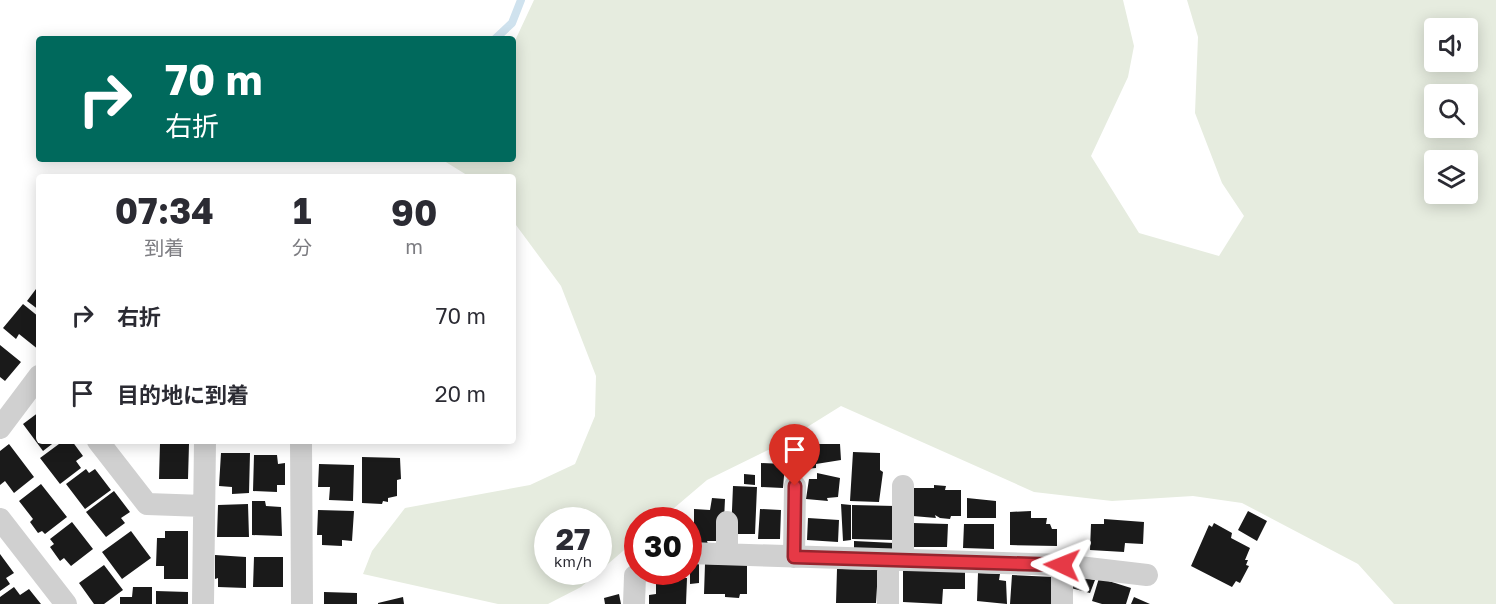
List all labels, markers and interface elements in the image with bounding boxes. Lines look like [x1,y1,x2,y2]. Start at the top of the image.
map controls [1424,18,1478,204]
button: sound [1424,18,1478,72]
text: 70 m [165,54,262,104]
icon: right [66,60,144,138]
button: search [1424,84,1478,138]
text: 右折 [165,110,219,142]
button: layers [1424,150,1478,204]
text: 07:34 [115,189,214,232]
text: 1 [293,189,312,232]
text: 90 [391,191,437,234]
text: m [405,234,423,258]
text: 到着 [144,235,184,259]
text: 分 [292,235,312,259]
icon: right [66,299,99,332]
text: 70 m [436,302,486,329]
text: 右折 [117,303,161,330]
icon: arrive [66,377,99,410]
text: 20 m [435,380,486,407]
text: 目的地に到着 [117,381,249,408]
pin [769,424,820,486]
icon: arrive [778,433,811,466]
speed limit sign: 30 [624,507,702,585]
text: 27 [556,521,590,557]
position arrow [1030,533,1094,597]
text: km/h [554,552,592,570]

